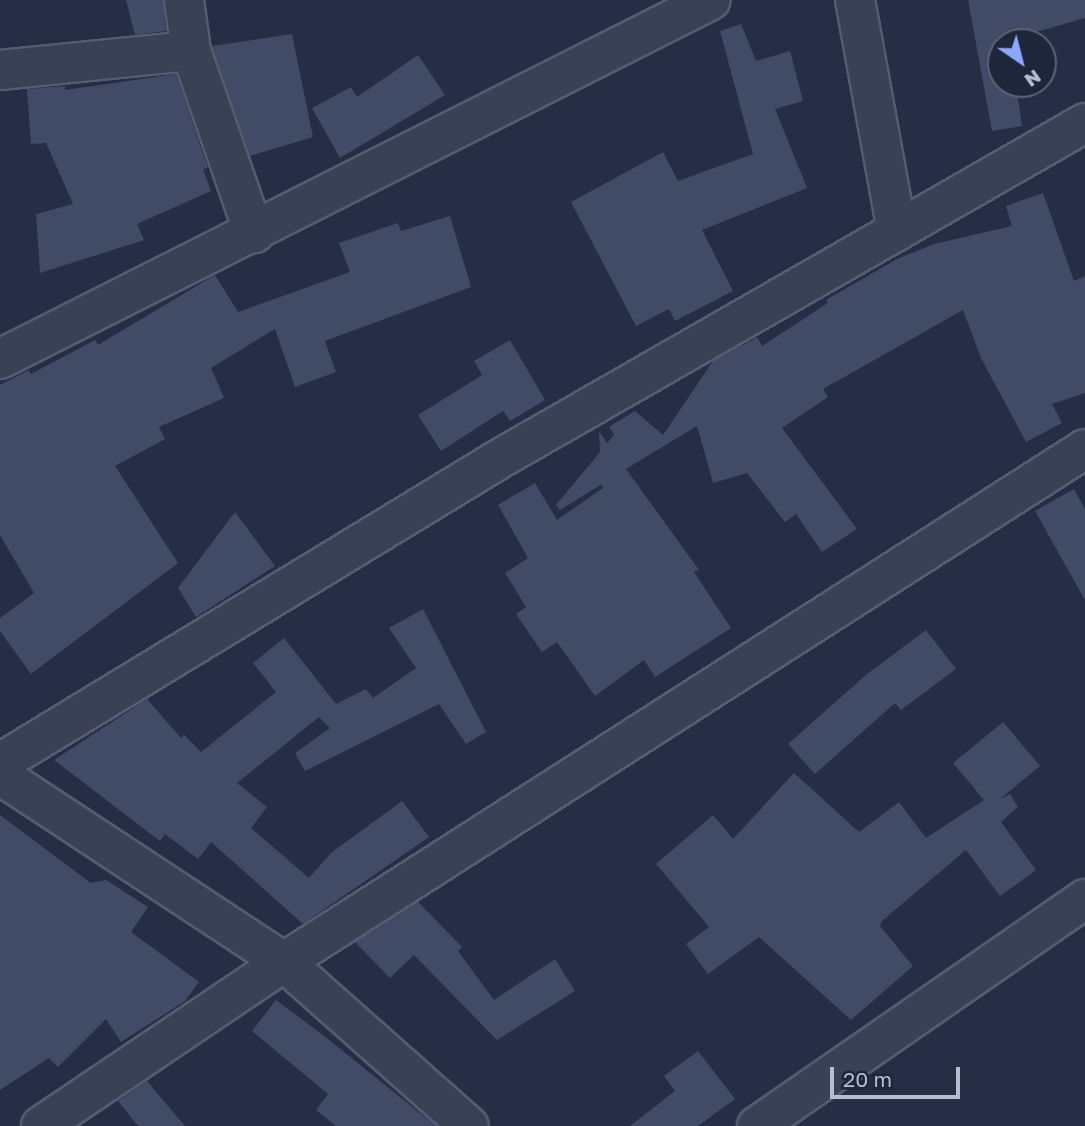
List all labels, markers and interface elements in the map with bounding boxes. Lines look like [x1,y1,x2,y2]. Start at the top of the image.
north arrow [987,28,1057,98]
text: N [1021,65,1046,93]
scale bar [833,1052,962,1096]
text: 20 m [843,1066,892,1092]

